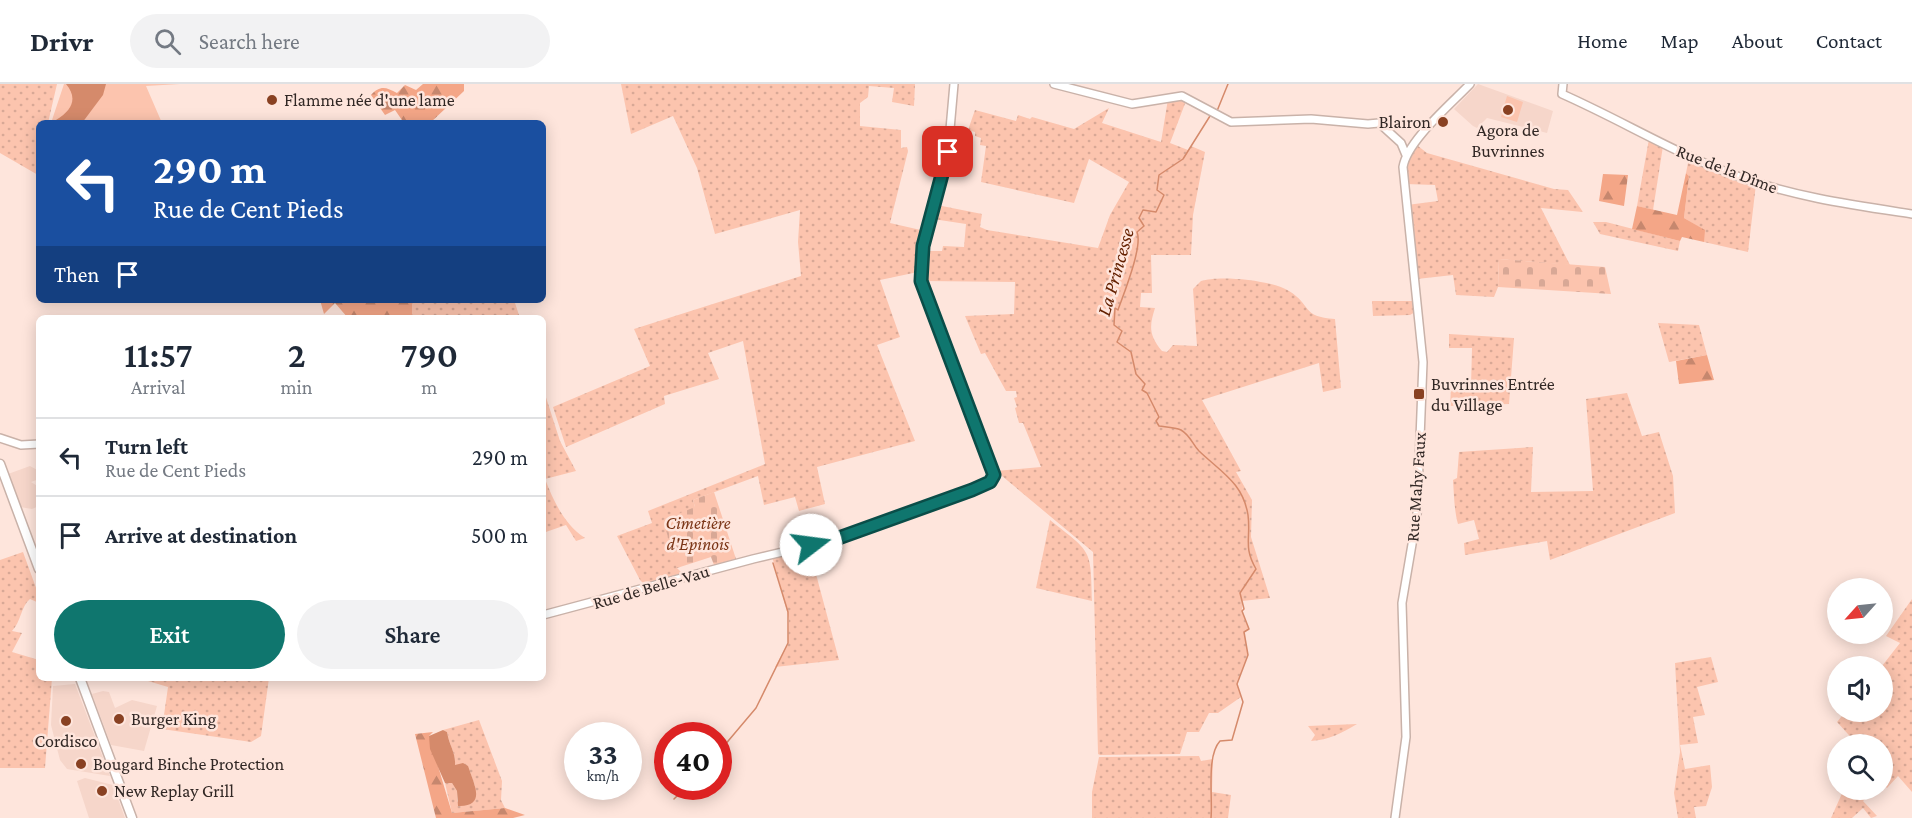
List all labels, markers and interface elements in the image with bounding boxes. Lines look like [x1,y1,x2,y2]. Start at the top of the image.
search box [130,14,550,68]
icon: search [151,25,184,58]
text: Drivr [30,26,94,57]
text: Search here [199,29,300,54]
text: Home [1577,29,1627,53]
text: Map [1660,29,1699,53]
text: About [1732,29,1783,53]
text: Contact [1816,29,1882,53]
place label: Flamme née d'une lame [284,90,455,110]
marker: Flamme née d'une lame [265,93,279,107]
marker: Agora de Buvrinnes [1501,103,1515,117]
place label: Blairon [1379,112,1431,132]
marker: Blairon [1436,115,1450,129]
place label: Agora de Buvrinnes [1471,120,1545,161]
pin [922,126,973,177]
icon: arrive [931,135,964,168]
street label: Rue de la Dîme [1674,141,1781,198]
icon: left [54,144,132,222]
text: 290 m [153,145,266,192]
text: Rue de Cent Pieds [153,194,343,224]
water label: La Princesse [1092,225,1138,318]
icon: arrive [111,258,144,291]
text: Then [54,262,99,287]
text: 11:57 [124,335,193,375]
text: 2 [288,335,305,375]
text: 790 [401,335,458,375]
place label: Buvrinnes Entrée du Village [1431,374,1555,415]
text: Arrival [131,376,185,398]
text: min [281,376,313,398]
text: m [421,376,437,398]
marker: Buvrinnes Entrée du Village [1412,387,1426,401]
street label: Rue Mahy Faux [1402,431,1430,543]
text: Turn left [105,434,188,459]
icon: left [54,441,87,474]
text: 290 m [472,445,528,470]
text: Rue de Cent Pieds [105,459,246,481]
park label: Cimetière d'Epinois [665,513,731,554]
position arrow [779,513,843,577]
icon: arrive [54,519,87,552]
text: Arrive at destination [105,523,297,548]
text: 500 m [471,523,528,548]
street label: Rue de Belle-Vau [590,561,712,613]
north arrow [1827,578,1893,644]
map controls [1827,578,1893,800]
button: Exit [54,600,285,669]
button: Share [297,600,528,669]
button: sound [1827,656,1893,722]
place label: Burger King [131,709,216,729]
marker: Burger King [112,712,126,726]
marker: Cordisco [59,714,73,728]
speed limit sign: 40 [654,722,732,800]
place label: Cordisco [34,731,98,751]
button: search [1827,734,1893,800]
text: 33 [588,737,618,770]
place label: Bougard Binche Protection [93,754,284,774]
marker: Bougard Binche Protection [74,757,88,771]
text: km/h [587,768,619,784]
place label: New Replay Grill [114,781,234,801]
marker: New Replay Grill [95,784,109,798]

